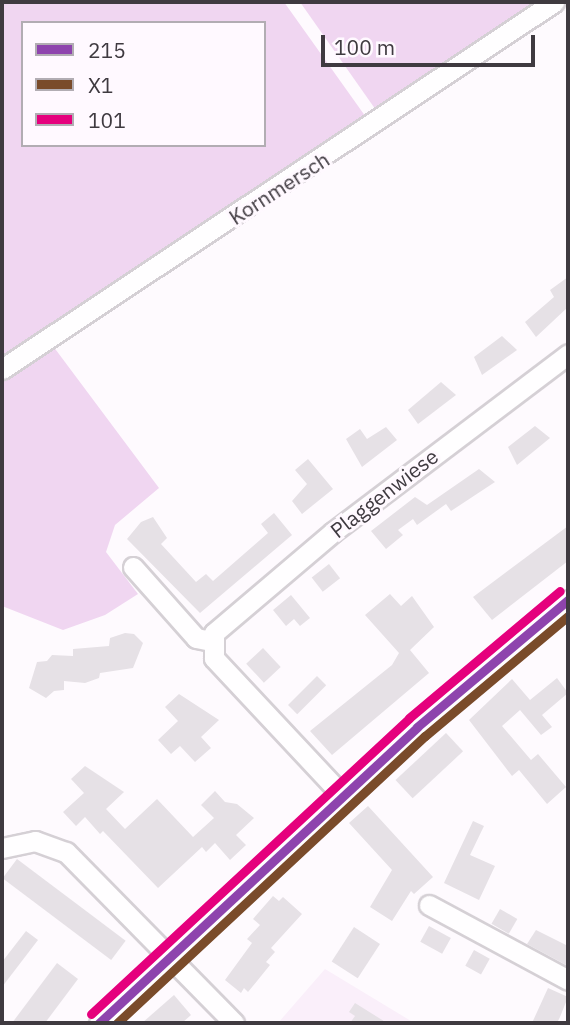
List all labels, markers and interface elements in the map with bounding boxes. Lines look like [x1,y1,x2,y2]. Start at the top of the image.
legend [21,21,266,147]
scale bar [325,21,538,65]
text: 100 m [334,33,395,61]
text: 215 [88,36,126,64]
text: X1 [88,71,113,99]
text: 101 [88,106,126,134]
street label: Kornmersch [224,146,334,230]
street label: Plaggenwiese [325,443,443,543]

